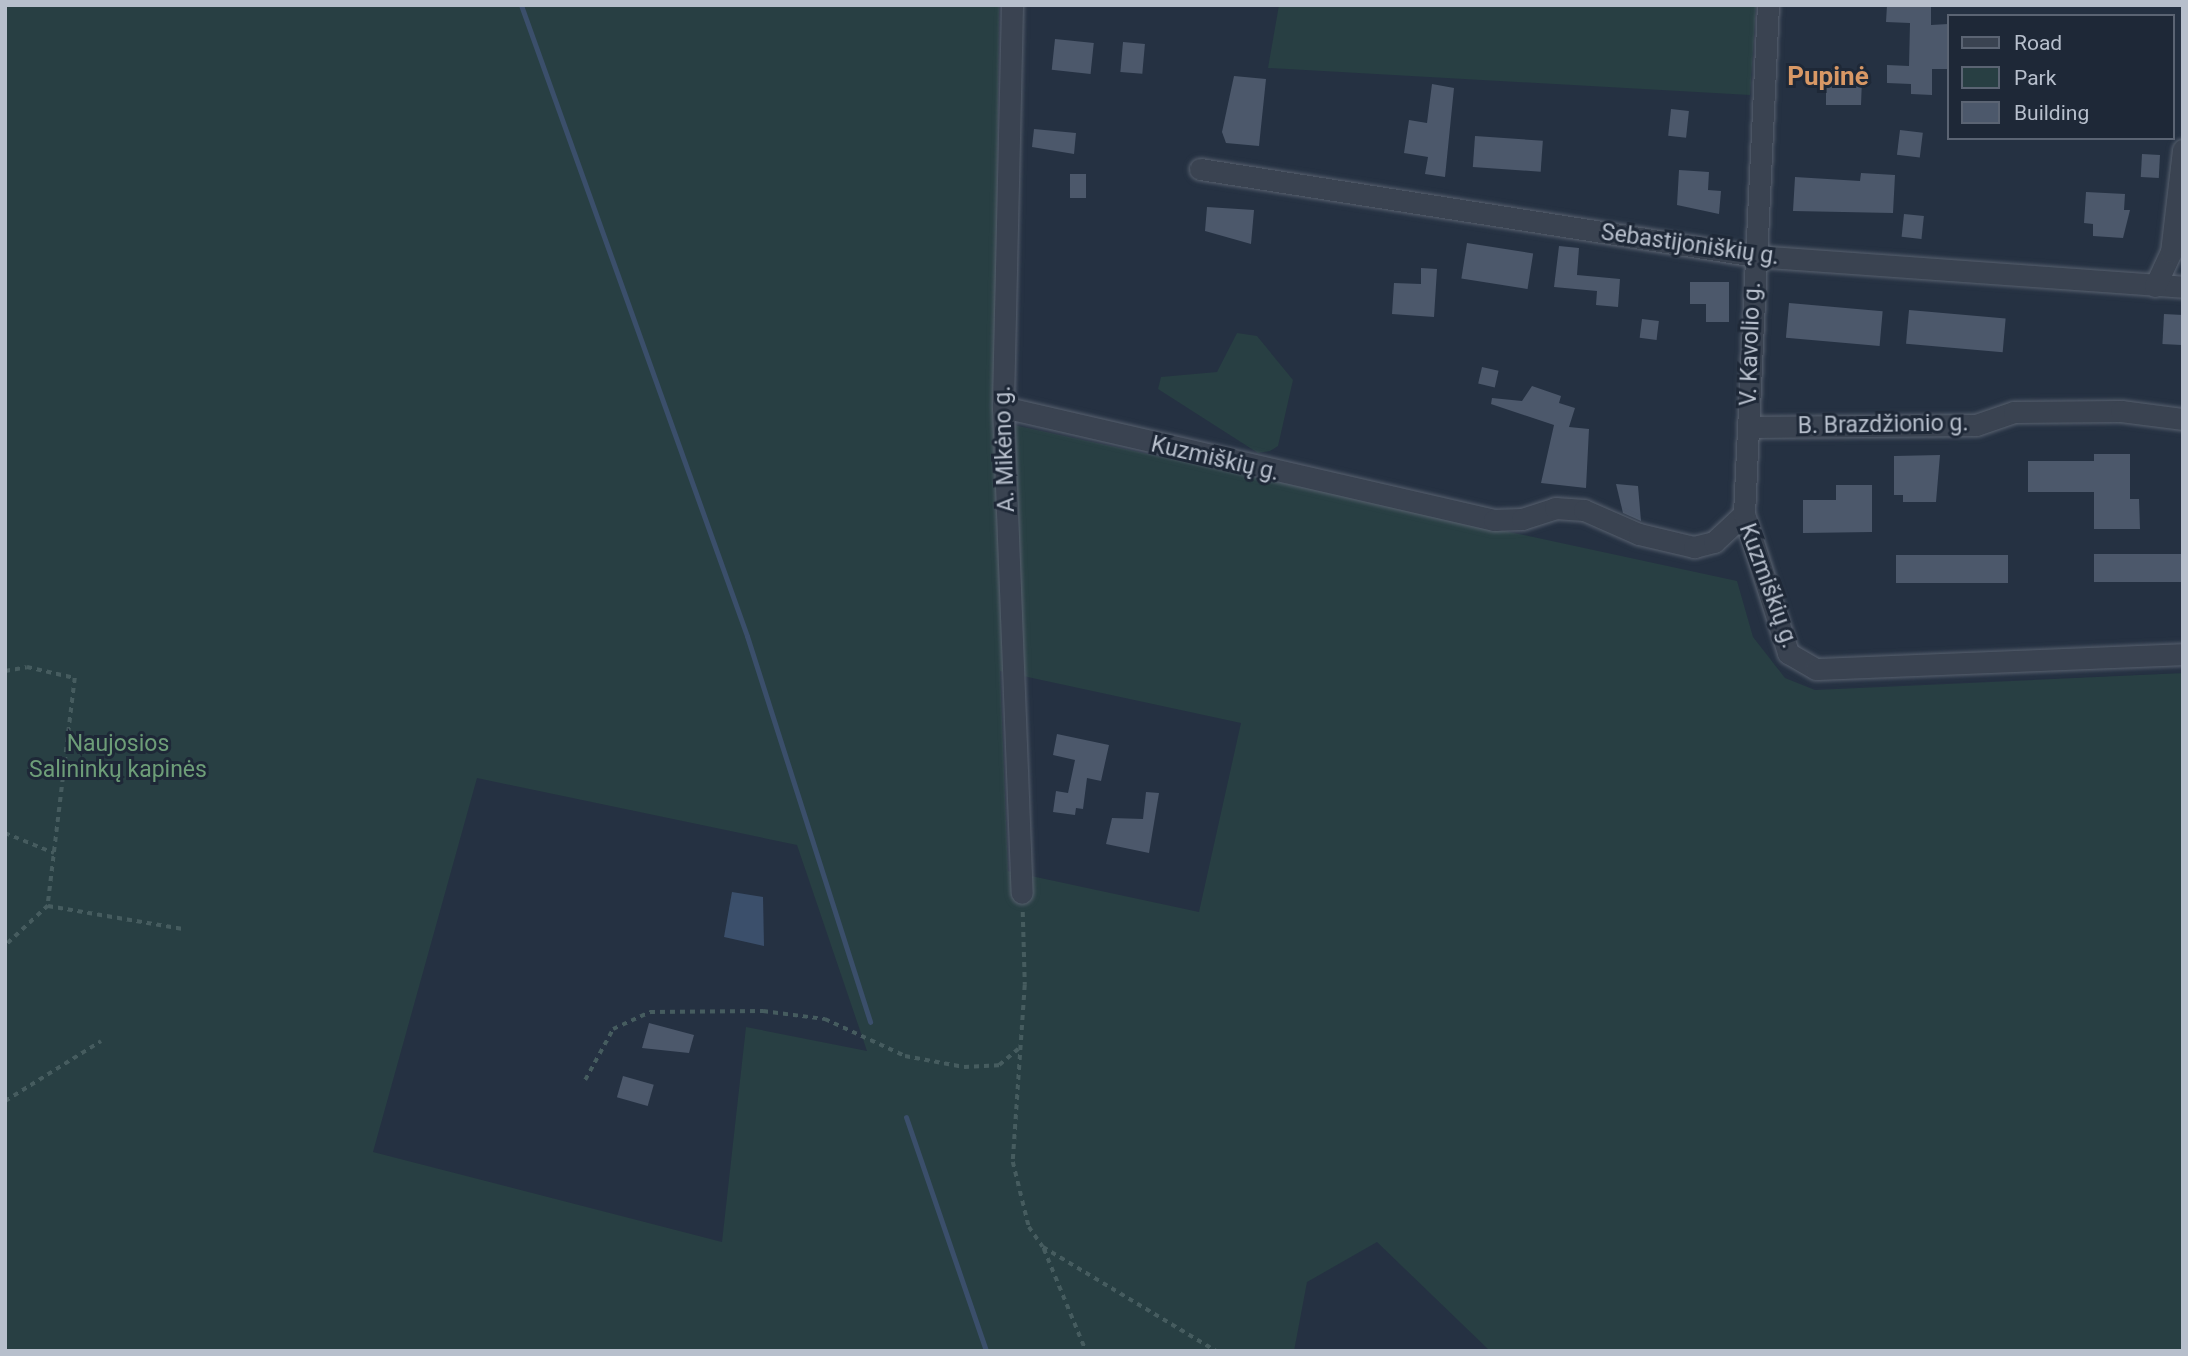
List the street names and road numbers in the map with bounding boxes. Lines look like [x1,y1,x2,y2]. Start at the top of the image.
street label: Sebastijoniškių g. [1599,219,1781,271]
street label: V. Kavolio g. [1735,282,1767,406]
street label: A. Mikėno g. [989,385,1021,513]
street label: B. Brazdžionio g. [1797,410,1969,440]
street label: Kuzmiškių g. [1148,431,1282,487]
street label: Kuzmiškių g. [1733,520,1803,652]

